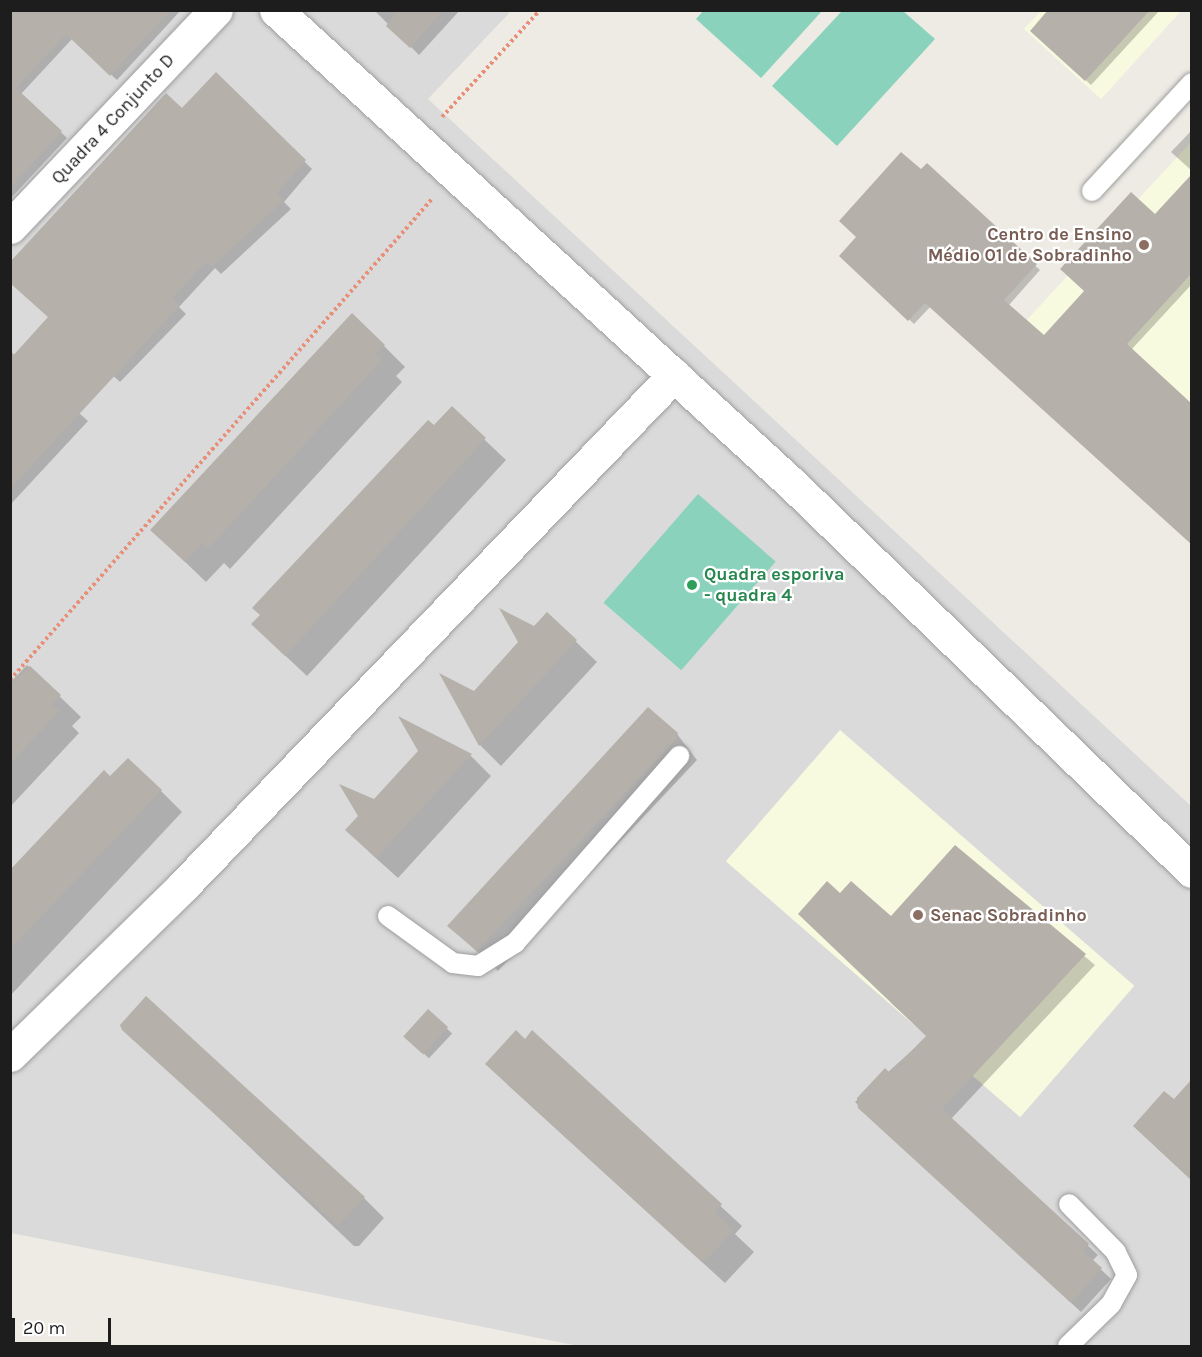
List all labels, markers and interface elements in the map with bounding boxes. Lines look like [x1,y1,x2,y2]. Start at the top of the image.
street label: Quadra 4 Conjunto D [47,49,179,189]
place label: Centro de Ensino Médio 01 de Sobradinho [928,224,1132,266]
marker: Centro de Ensino Médio 01 de Sobradinho [1137,238,1151,252]
place label: Quadra esporiva - quadra 4 [704,564,844,606]
marker: Quadra esporiva - quadra 4 [685,578,699,592]
place label: Senac Sobradinho [930,904,1087,926]
marker: Senac Sobradinho [911,908,925,922]
scale bar [15,1306,114,1344]
text: 20 m [23,1317,65,1339]

